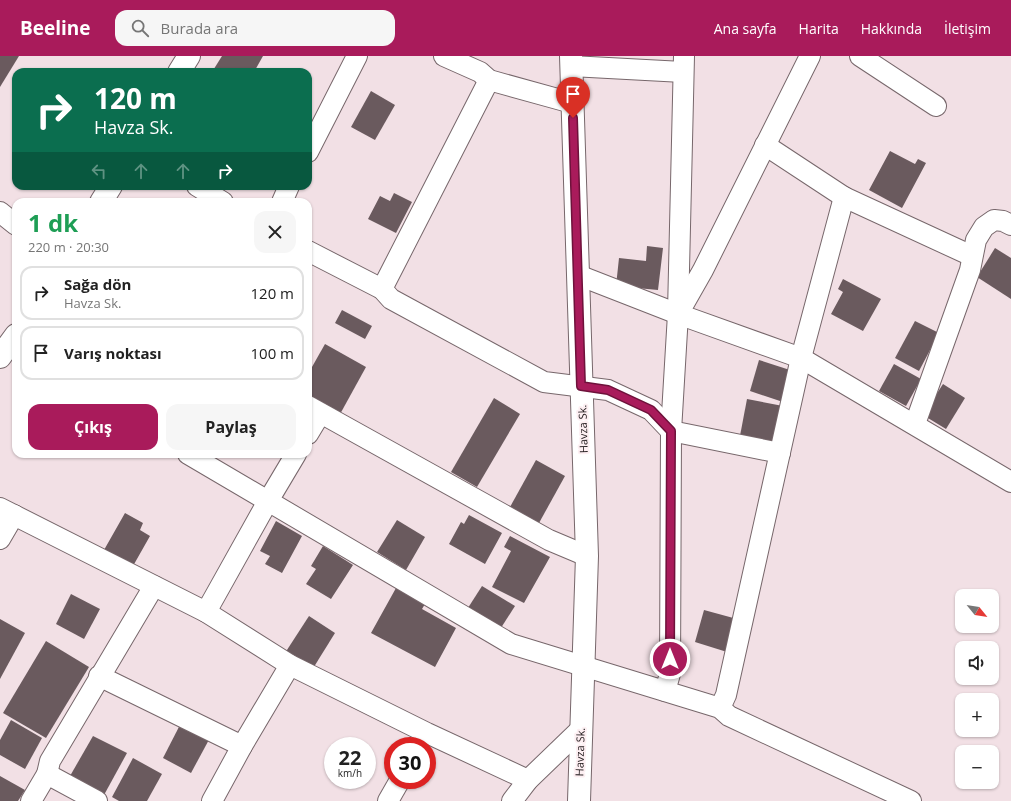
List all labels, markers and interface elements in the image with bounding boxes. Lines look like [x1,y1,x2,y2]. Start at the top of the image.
search box [115,10,395,46]
text: Beeline [20,15,91,41]
icon: search [129,17,151,39]
text: Burada ara [161,18,238,38]
text: Ana sayfa [714,19,777,38]
text: Harita [799,19,839,38]
text: Hakkında [861,19,922,38]
text: İletişim [944,19,991,38]
pin [556,77,590,118]
text: 120 m [94,79,177,117]
icon: arrive [562,83,584,105]
icon: right [28,84,80,136]
text: Havza Sk. [94,115,173,139]
icon: left [88,160,110,182]
icon: ahead [130,160,152,182]
icon: ahead [172,160,194,182]
icon: right [214,160,236,182]
text: 1 dk [28,206,78,239]
button: close [254,211,296,253]
text: 220 m · 20:30 [28,238,109,256]
text: Sağa dön [64,274,131,294]
icon: right [30,282,52,304]
text: 120 m [250,283,294,303]
text: Havza Sk. [64,294,121,312]
icon: arrive [30,342,52,364]
text: Varış noktası [64,343,162,363]
text: 100 m [250,343,294,363]
button: Çıkış [28,404,158,450]
button: Paylaş [166,404,296,450]
street label: Havza Sk. [574,404,591,454]
north arrow [955,589,999,633]
map controls [955,589,999,789]
position arrow [649,638,691,680]
button: sound [955,641,999,685]
button: + [955,693,999,737]
street label: Havza Sk. [571,727,588,777]
speed limit sign: 30 [384,737,436,789]
text: 22 [339,744,361,771]
button: − [955,745,999,789]
text: km/h [338,766,362,780]

